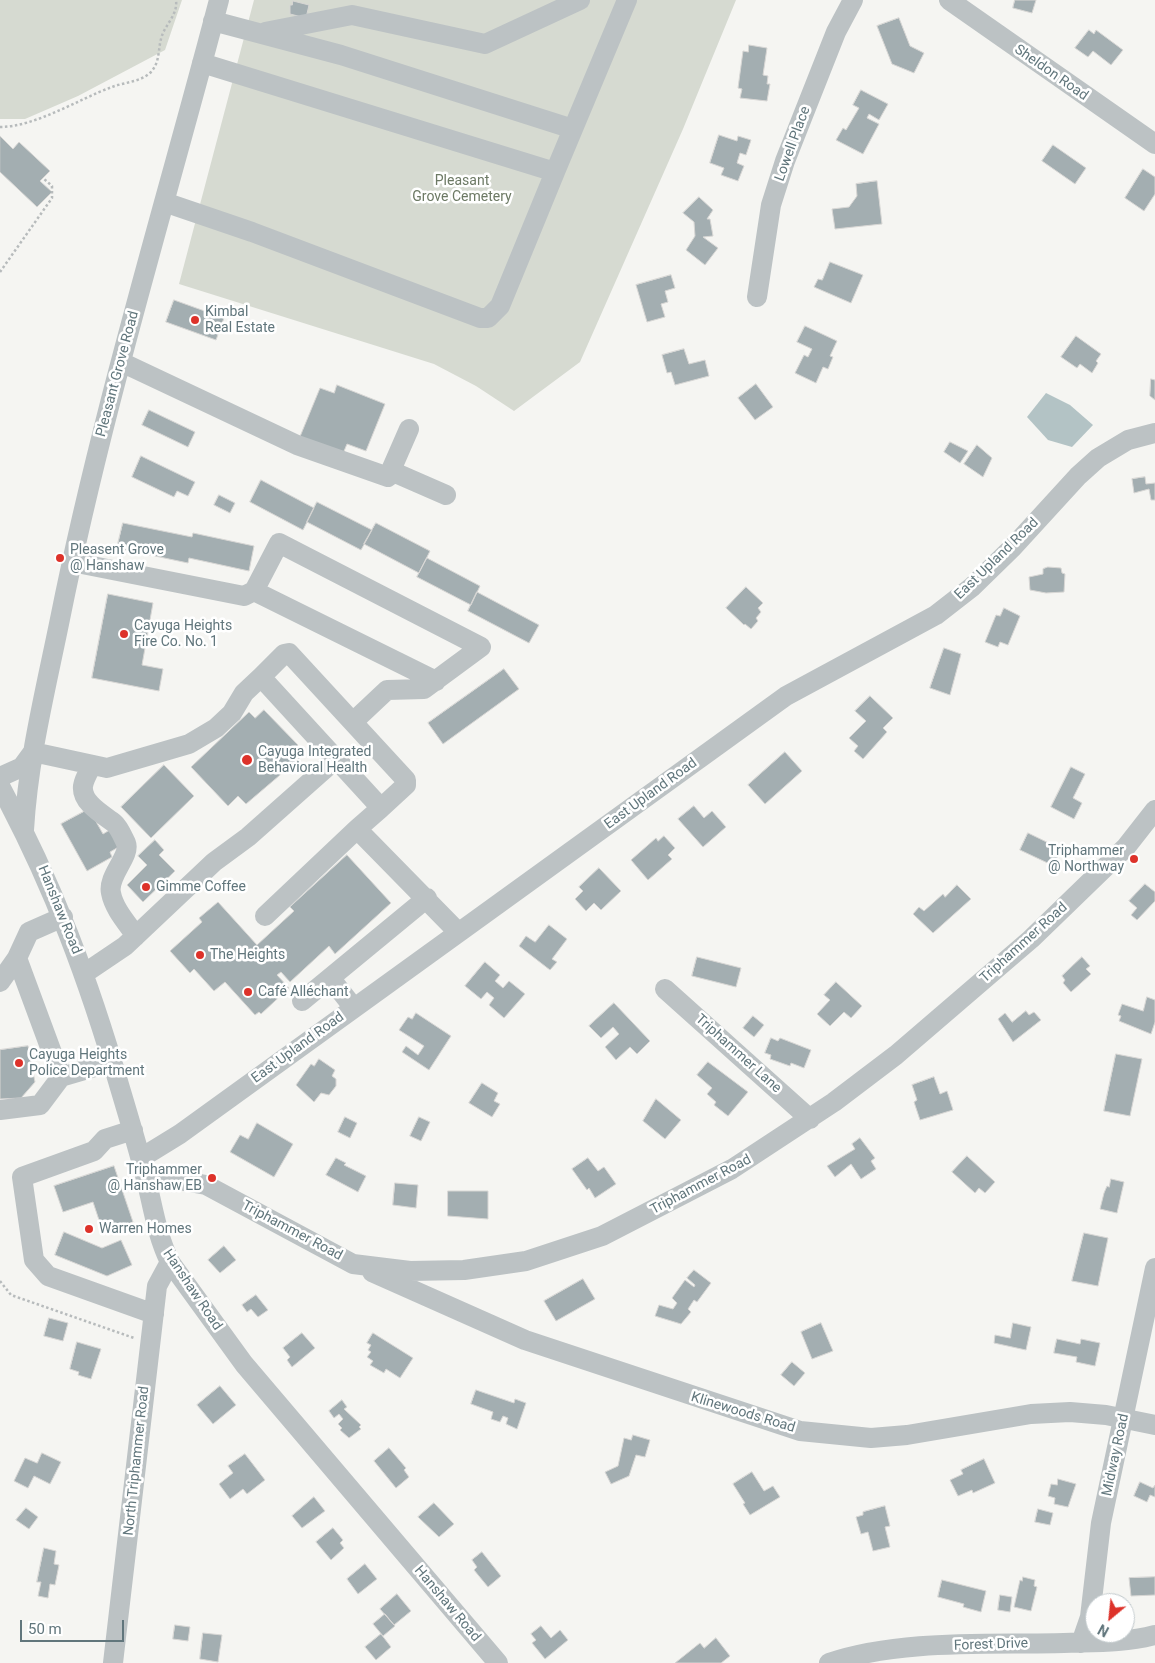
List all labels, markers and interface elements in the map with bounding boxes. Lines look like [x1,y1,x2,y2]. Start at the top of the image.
street label: Sheldon Road [1011,41,1091,105]
street label: Lowell Place [772,104,814,184]
park label: Pleasant Grove Cemetery [412,173,512,206]
place label: Kimbal Real Estate [205,304,275,336]
street label: Pleasant Grove Road [93,309,143,439]
marker: Kimbal Real Estate [189,314,201,326]
street label: East Upland Road [952,515,1042,603]
place label: Pleasent Grove @ Hanshaw [70,542,164,574]
marker: Pleasent Grove @ Hanshaw [54,552,66,564]
place label: Cayuga Heights Fire Co. No. 1 [134,618,232,650]
marker: Cayuga Heights Fire Co. No. 1 [118,628,130,640]
place label: Cayuga Integrated Behavioral Health [258,744,371,776]
marker: Cayuga Integrated Behavioral Health [240,753,254,767]
street label: East Upland Road [602,755,700,833]
place label: Triphammer @ Northway [1048,843,1124,876]
marker: Triphammer @ Northway [1128,853,1140,865]
street label: Hanshaw Road [34,863,84,957]
place label: Gimme Coffee [156,879,246,895]
marker: Gimme Coffee [140,881,152,893]
street label: Triphammer Road [977,899,1071,987]
place label: The Heights [210,947,285,963]
marker: The Heights [194,949,206,961]
place label: Café Alléchant [258,984,349,1000]
marker: Café Alléchant [242,986,254,998]
street label: East Upland Road [249,1009,347,1087]
street label: Triphammer Lane [692,1011,784,1097]
place label: Cayuga Heights Police Department [29,1047,145,1080]
marker: Cayuga Heights Police Department [13,1057,25,1069]
street label: Triphammer Road [648,1151,754,1219]
place label: Triphammer @ Hanshaw EB [107,1162,202,1194]
marker: Triphammer @ Hanshaw EB [206,1172,218,1184]
street label: Triphammer Road [239,1197,345,1265]
place label: Warren Homes [99,1221,192,1237]
marker: Warren Homes [83,1223,95,1235]
street label: Hanshaw Road [159,1246,225,1334]
street label: North Triphammer Road [121,1385,153,1537]
street label: Klinewoods Road [689,1389,797,1437]
street label: Midway Road [1099,1412,1133,1498]
street label: Hanshaw Road [410,1563,484,1645]
north arrow [1085,1593,1135,1643]
scale bar [22,1610,126,1642]
text: 50 m [28,1620,62,1638]
text: N [1095,1621,1112,1640]
street label: Forest Drive [954,1635,1028,1655]

